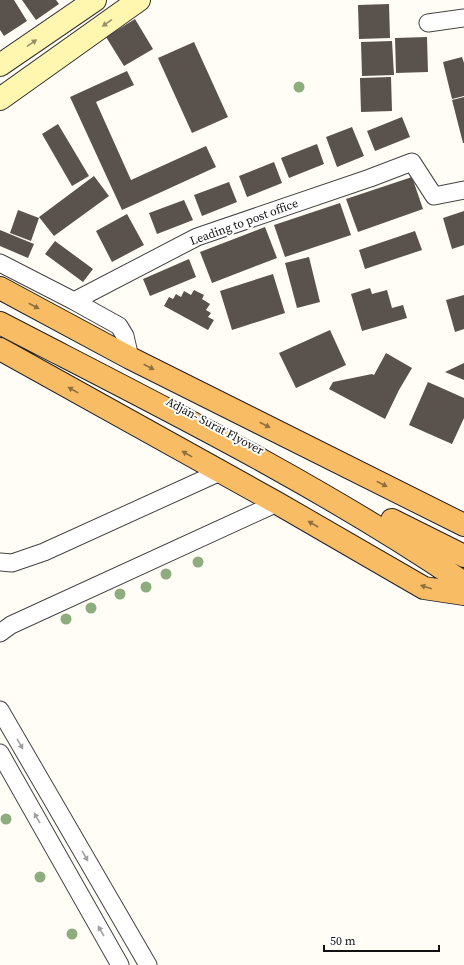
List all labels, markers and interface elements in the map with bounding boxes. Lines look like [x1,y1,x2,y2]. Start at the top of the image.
one-way arrow [102,19,112,27]
one-way arrow [27,39,37,47]
street label: Leading to post office [188,195,300,249]
one-way arrow [29,303,40,309]
one-way arrow [143,364,155,370]
one-way arrow [67,387,79,394]
street label: Adjan- Surat Flyover [163,393,267,459]
one-way arrow [260,422,271,428]
one-way arrow [181,450,193,457]
one-way arrow [376,480,387,487]
one-way arrow [307,520,319,527]
one-way arrow [419,584,431,590]
one-way arrow [16,738,23,750]
one-way arrow [33,812,40,824]
one-way arrow [81,850,88,862]
one-way arrow [98,925,104,937]
scale bar [324,927,439,953]
text: 50 m [330,933,356,949]

